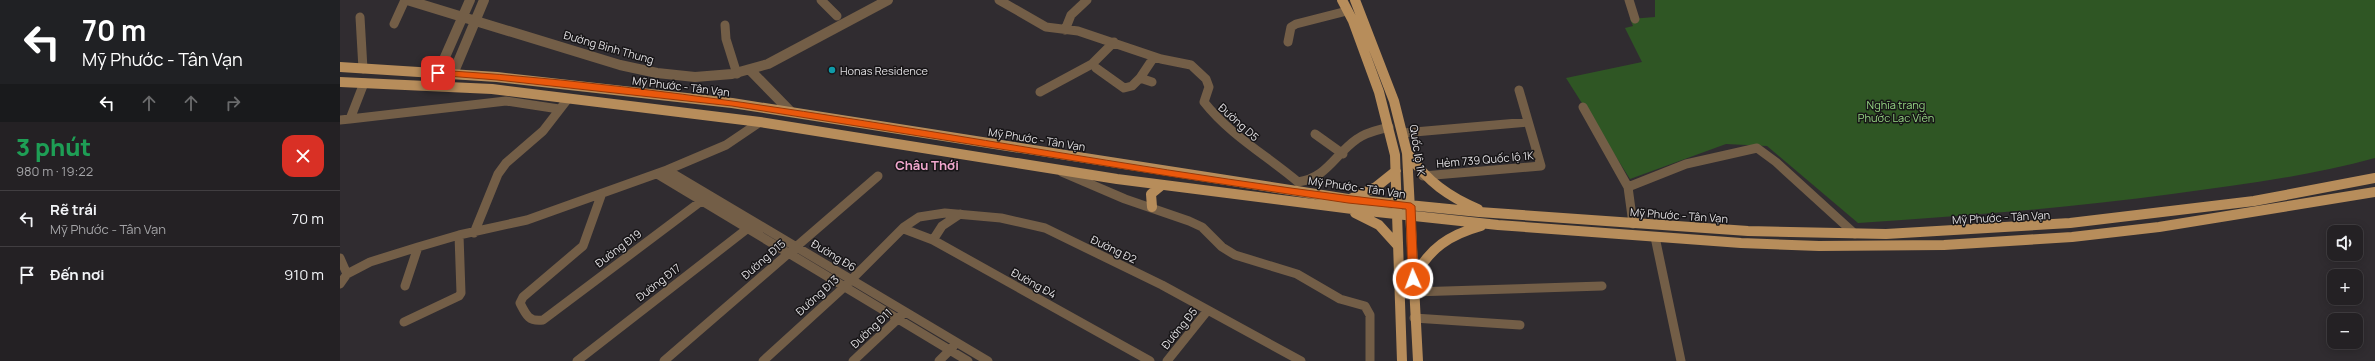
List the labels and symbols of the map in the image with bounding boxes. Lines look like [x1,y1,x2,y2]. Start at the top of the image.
street label: Đường Bình Thung [562,27,656,67]
pin [421,56,455,90]
place label: Honas Residence [840,63,929,78]
marker: Honas Residence [827,65,837,75]
street label: Mỹ Phước - Tân Vạn [631,73,731,99]
park label: Nghĩa trang Phước Lạc Viên [1858,97,1934,125]
street label: Đường D5 [1216,100,1262,144]
street label: Quốc lộ 1K [1407,123,1429,177]
street label: Mỹ Phước - Tân Vạn [987,124,1087,154]
street label: Hẻm 739 Quốc lộ 1K [1436,147,1535,171]
district label: Châu Thới [895,156,959,174]
street label: Mỹ Phước - Tân Vạn [1307,173,1407,201]
street label: Mỹ Phước - Tân Vạn [1629,204,1729,226]
street label: Mỹ Phước - Tân Vạn [1952,207,2050,227]
street label: Đường Đ19 [592,226,644,270]
street label: Đường Đ2 [1089,231,1139,267]
street label: Đường Đ15 [738,236,788,282]
street label: Đường Đ6 [809,236,859,274]
position arrow [1392,258,1434,300]
street label: Đường Đ17 [633,260,683,304]
street label: Đường Đ4 [1009,264,1059,302]
street label: Đường Đ13 [792,272,842,318]
street label: Đường Đ5 [1158,304,1200,352]
street label: Đường Đ11 [847,305,895,351]

